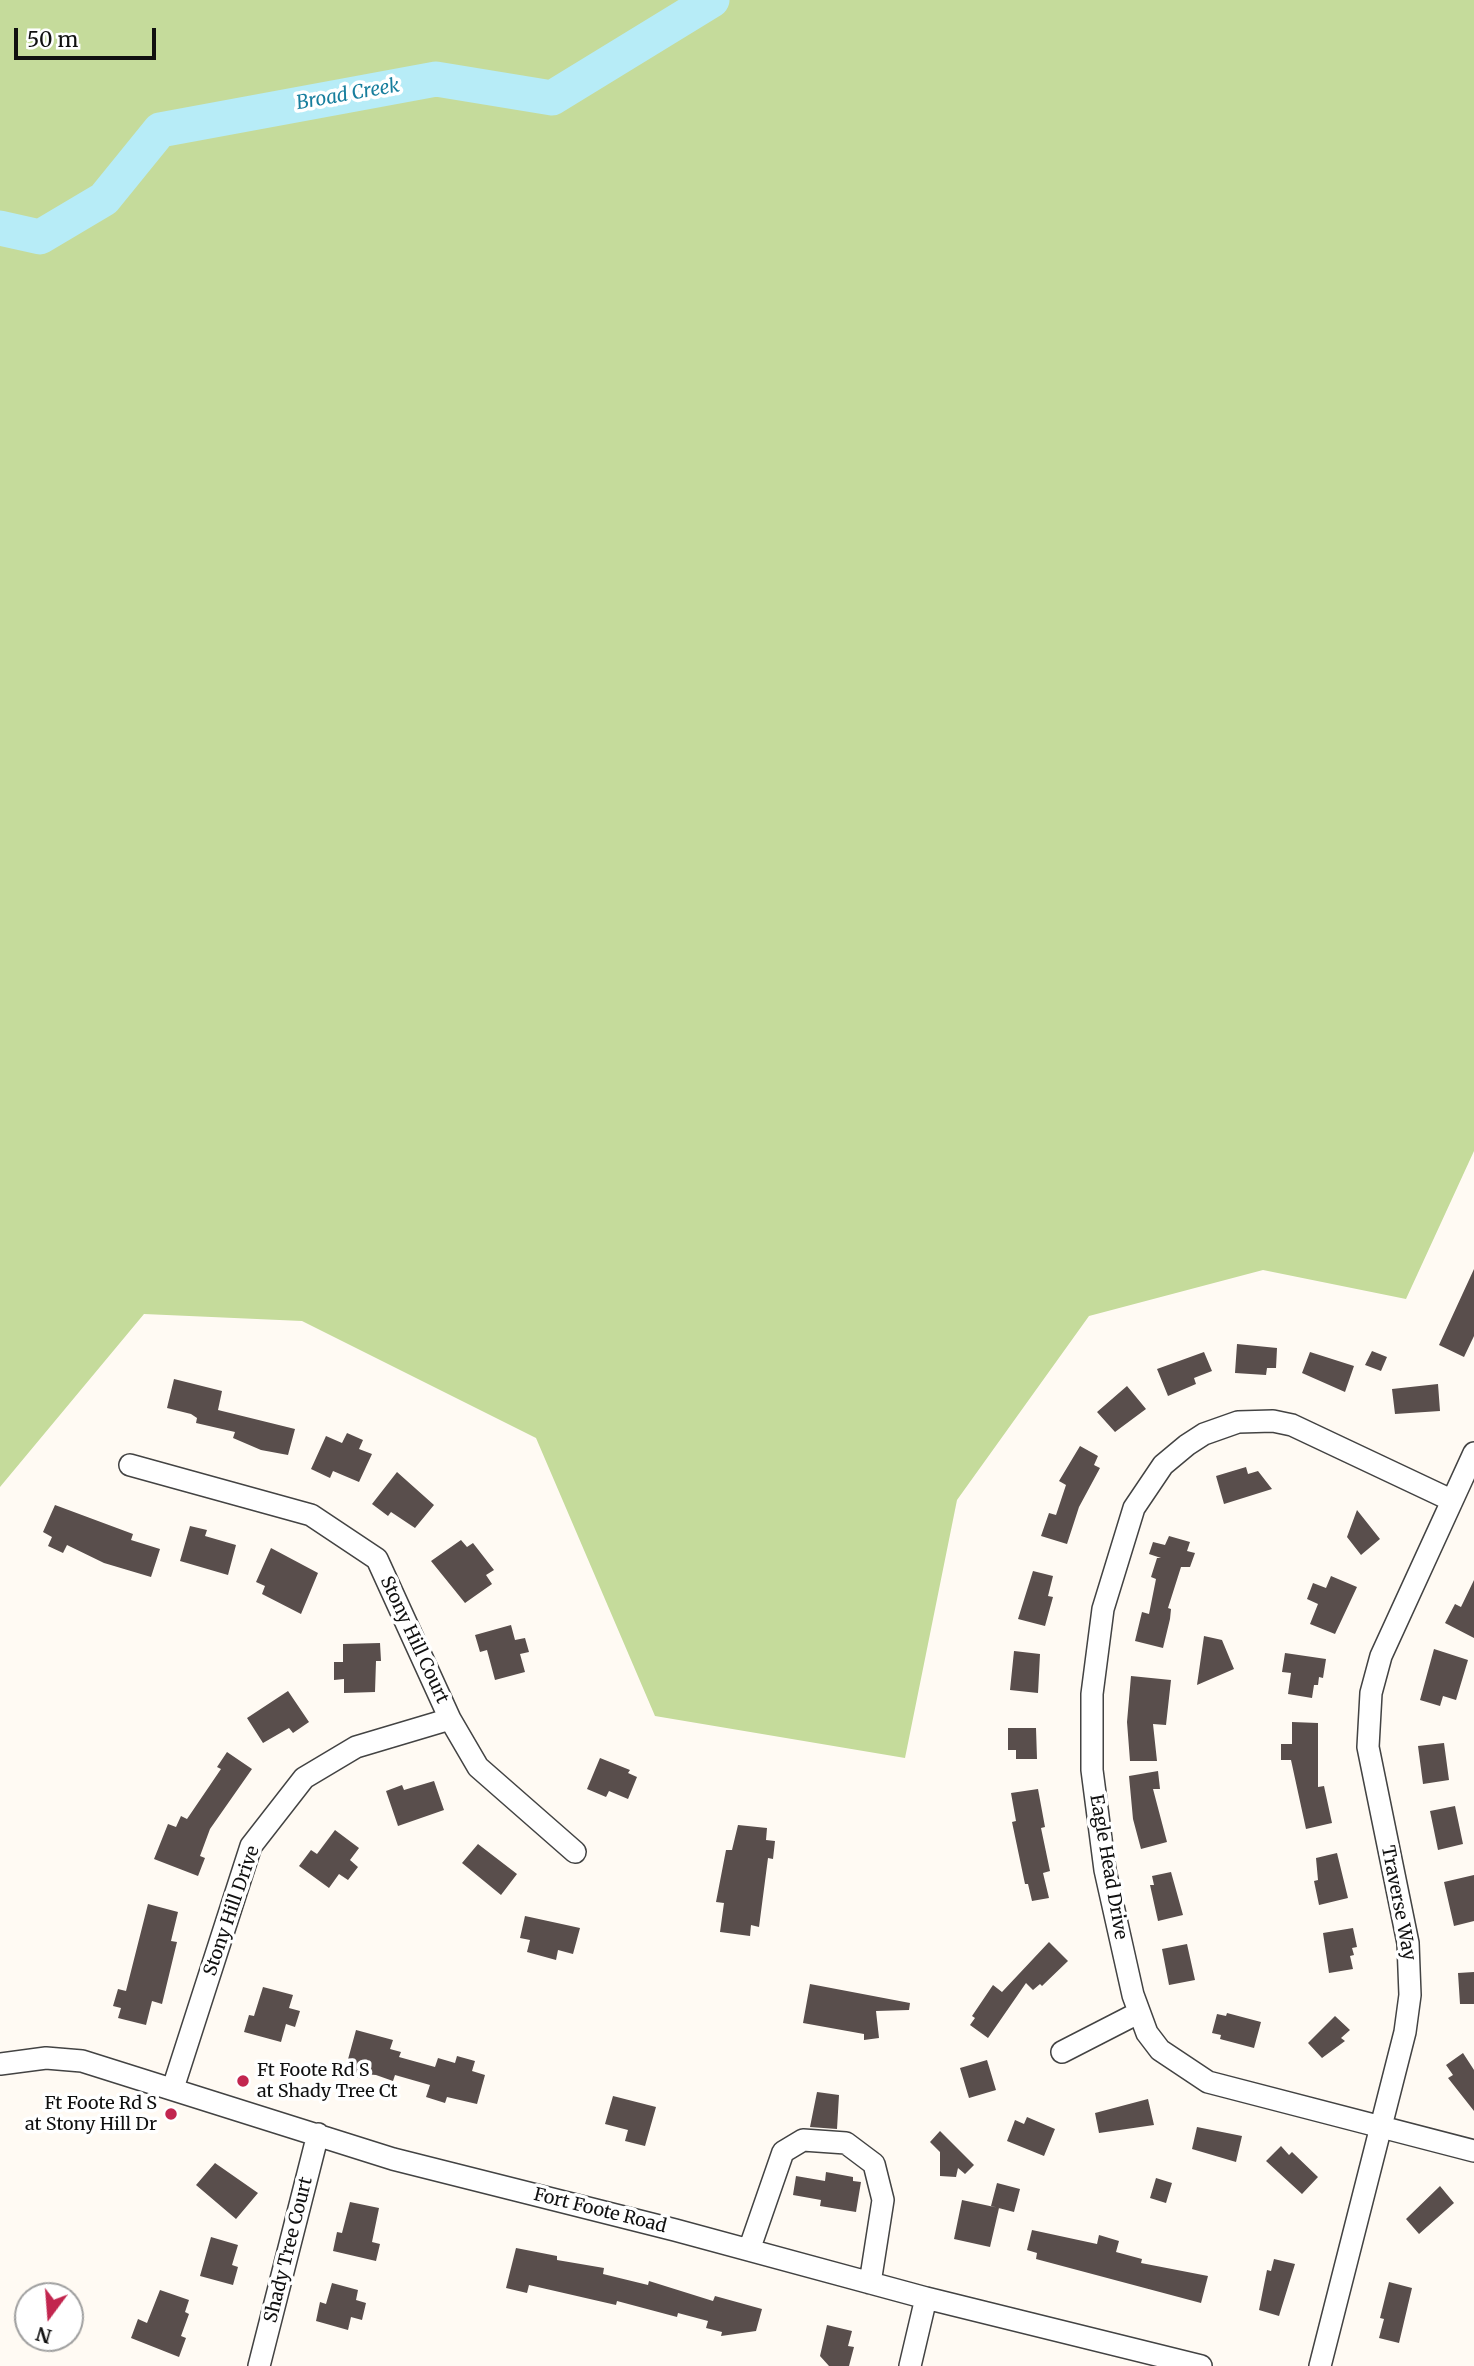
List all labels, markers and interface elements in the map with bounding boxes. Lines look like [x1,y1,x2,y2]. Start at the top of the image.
scale bar [18,14,159,58]
text: 50 m [27,26,78,53]
water label: Broad Creek [295,75,401,115]
street label: Stony Hill Court [375,1573,453,1707]
street label: Eagle Head Drive [1085,1793,1131,1941]
street label: Stony Hill Drive [200,1843,264,1979]
street label: Traverse Way [1376,1844,1420,1962]
place label: Ft Foote Rd S at Shady Tree Ct [257,2060,398,2102]
marker: Ft Foote Rd S at Shady Tree Ct [235,2073,251,2089]
place label: Ft Foote Rd S at Stony Hill Dr [25,2093,157,2136]
marker: Ft Foote Rd S at Stony Hill Dr [163,2106,179,2122]
street label: Shady Tree Court [260,2175,318,2325]
street label: Fort Foote Road [531,2184,669,2238]
north arrow [14,2282,84,2352]
text: N [33,2322,54,2349]

